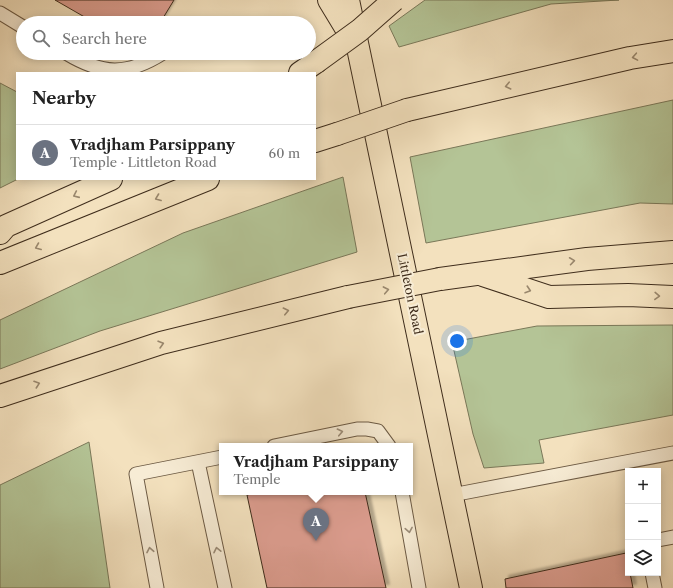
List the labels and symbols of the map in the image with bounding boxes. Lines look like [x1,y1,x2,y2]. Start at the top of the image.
one-way arrow [631,53,638,61]
one-way arrow [505,81,511,89]
one-way arrow [72,190,80,198]
one-way arrow [155,194,162,202]
one-way arrow [35,243,42,251]
street label: Littleton Road [395,252,427,336]
one-way arrow [569,257,575,266]
one-way arrow [383,286,389,294]
one-way arrow [524,286,531,294]
one-way arrow [654,292,660,301]
one-way arrow [283,308,290,316]
your location [447,331,467,351]
one-way arrow [157,340,164,349]
one-way arrow [33,380,40,389]
one-way arrow [337,429,343,437]
pin: A [303,508,329,541]
one-way arrow [404,527,413,533]
one-way arrow [146,547,155,553]
one-way arrow [213,547,221,553]

